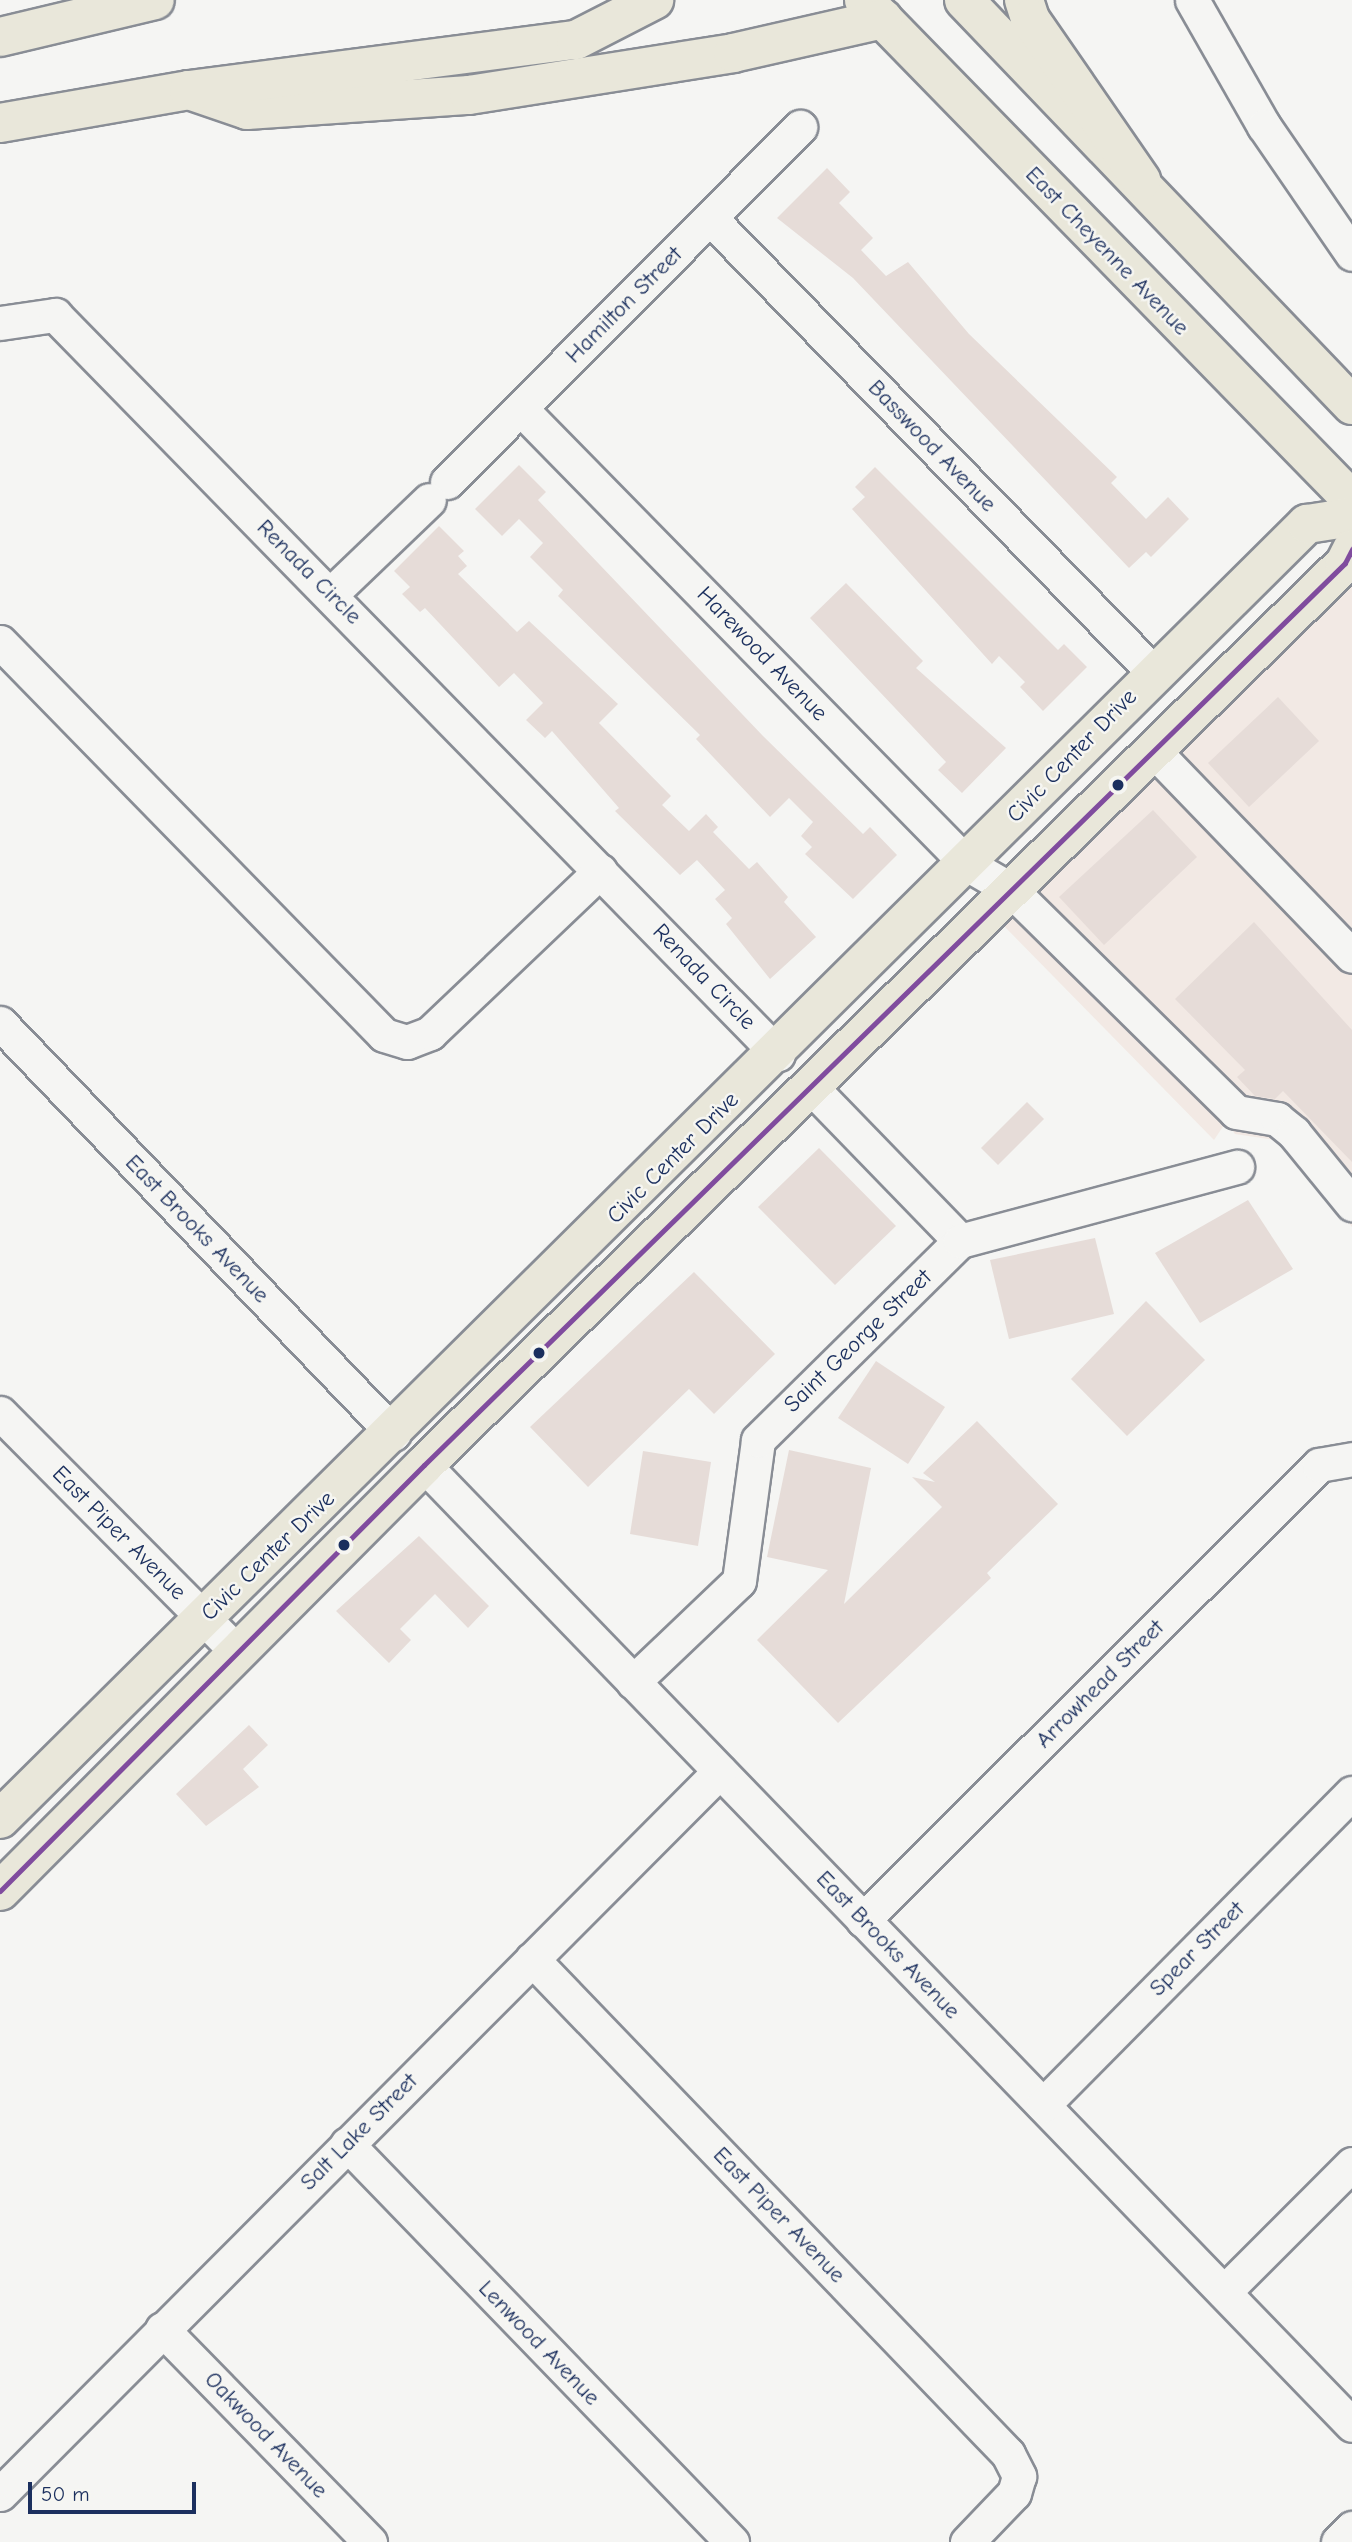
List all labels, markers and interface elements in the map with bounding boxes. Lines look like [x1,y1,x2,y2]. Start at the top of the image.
street label: East Cheyenne Avenue [1019,161,1195,341]
street label: Hamilton Street [560,241,688,369]
street label: Basswood Avenue [862,374,1002,518]
street label: Renada Circle [251,514,367,630]
street label: Harewood Avenue [691,581,833,727]
street label: Civic Center Drive [1001,683,1143,829]
unlabelled marker [1111,778,1125,792]
street label: Renada Circle [647,918,761,1036]
street label: Civic Center Drive [601,1086,745,1230]
street label: East Brooks Avenue [119,1149,275,1309]
street label: Saint George Street [779,1264,937,1418]
unlabelled marker [532,1346,546,1360]
street label: East Piper Avenue [46,1460,192,1606]
street label: Civic Center Drive [195,1485,341,1627]
unlabelled marker [337,1538,351,1552]
street label: Arrowhead Street [1030,1614,1170,1754]
street label: East Brooks Avenue [810,1865,966,2025]
street label: Spear Street [1144,1896,1250,2002]
street label: Salt Lake Street [295,2068,423,2196]
street label: East Piper Avenue [707,2141,851,2289]
street label: Lenwood Avenue [472,2275,606,2411]
street label: Oakwood Avenue [199,2366,333,2504]
scale bar [32,2468,200,2512]
text: 50 m [41,2482,90,2506]

